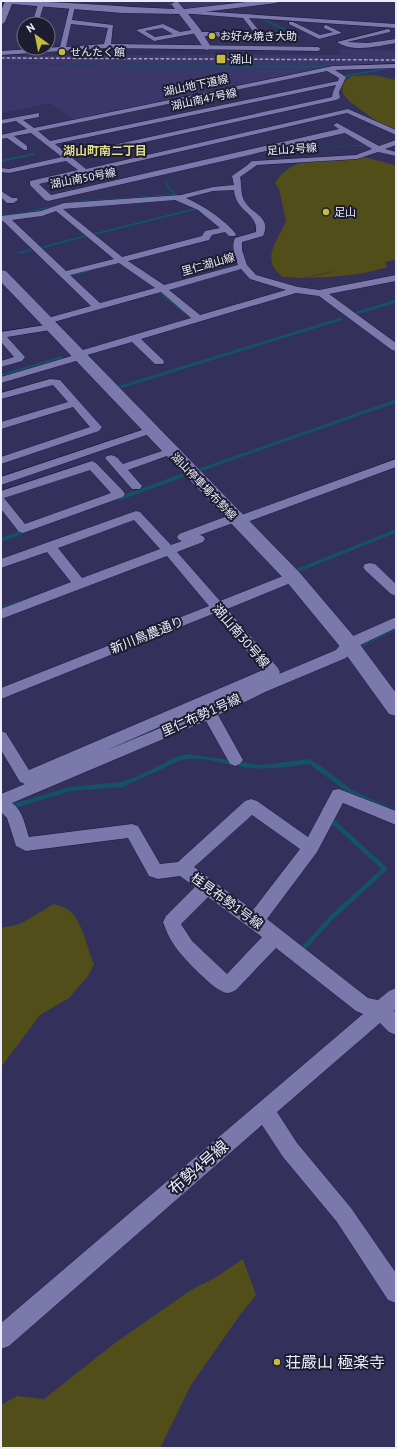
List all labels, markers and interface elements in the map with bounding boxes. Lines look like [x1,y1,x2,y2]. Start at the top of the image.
north arrow [16,16,56,56]
text: N [24,20,37,35]
place label: お好み焼き大助 [220,29,297,43]
marker: お好み焼き大助 [207,31,217,41]
place label: せんたく館 [70,45,125,59]
marker: せんたく館 [57,47,67,57]
place label: 湖山 [230,52,252,66]
marker: 湖山 [215,53,227,65]
street label: 湖山地下道線 [162,71,230,99]
street label: 湖山南47号線 [170,85,238,113]
street label: 足山2号線 [267,140,317,158]
district label: 湖山町南二丁目 [63,143,147,158]
street label: 湖山南50号線 [49,165,117,191]
place label: 足山 [334,205,356,219]
marker: 足山 [321,207,331,217]
street label: 里仁湖山線 [180,250,236,278]
street label: 湖山停車場布勢線 [168,449,240,523]
street label: 湖山南30号線 [209,601,273,671]
street label: 新川鳥農通り [108,613,186,657]
street label: 里仁布勢1号線 [159,690,243,740]
street label: 桂見布勢1号線 [188,869,266,933]
street label: 布勢4号線 [164,1136,232,1198]
place label: 荘嚴山 極楽寺 [285,1352,385,1372]
marker: 荘嚴山 極楽寺 [272,1357,282,1367]

